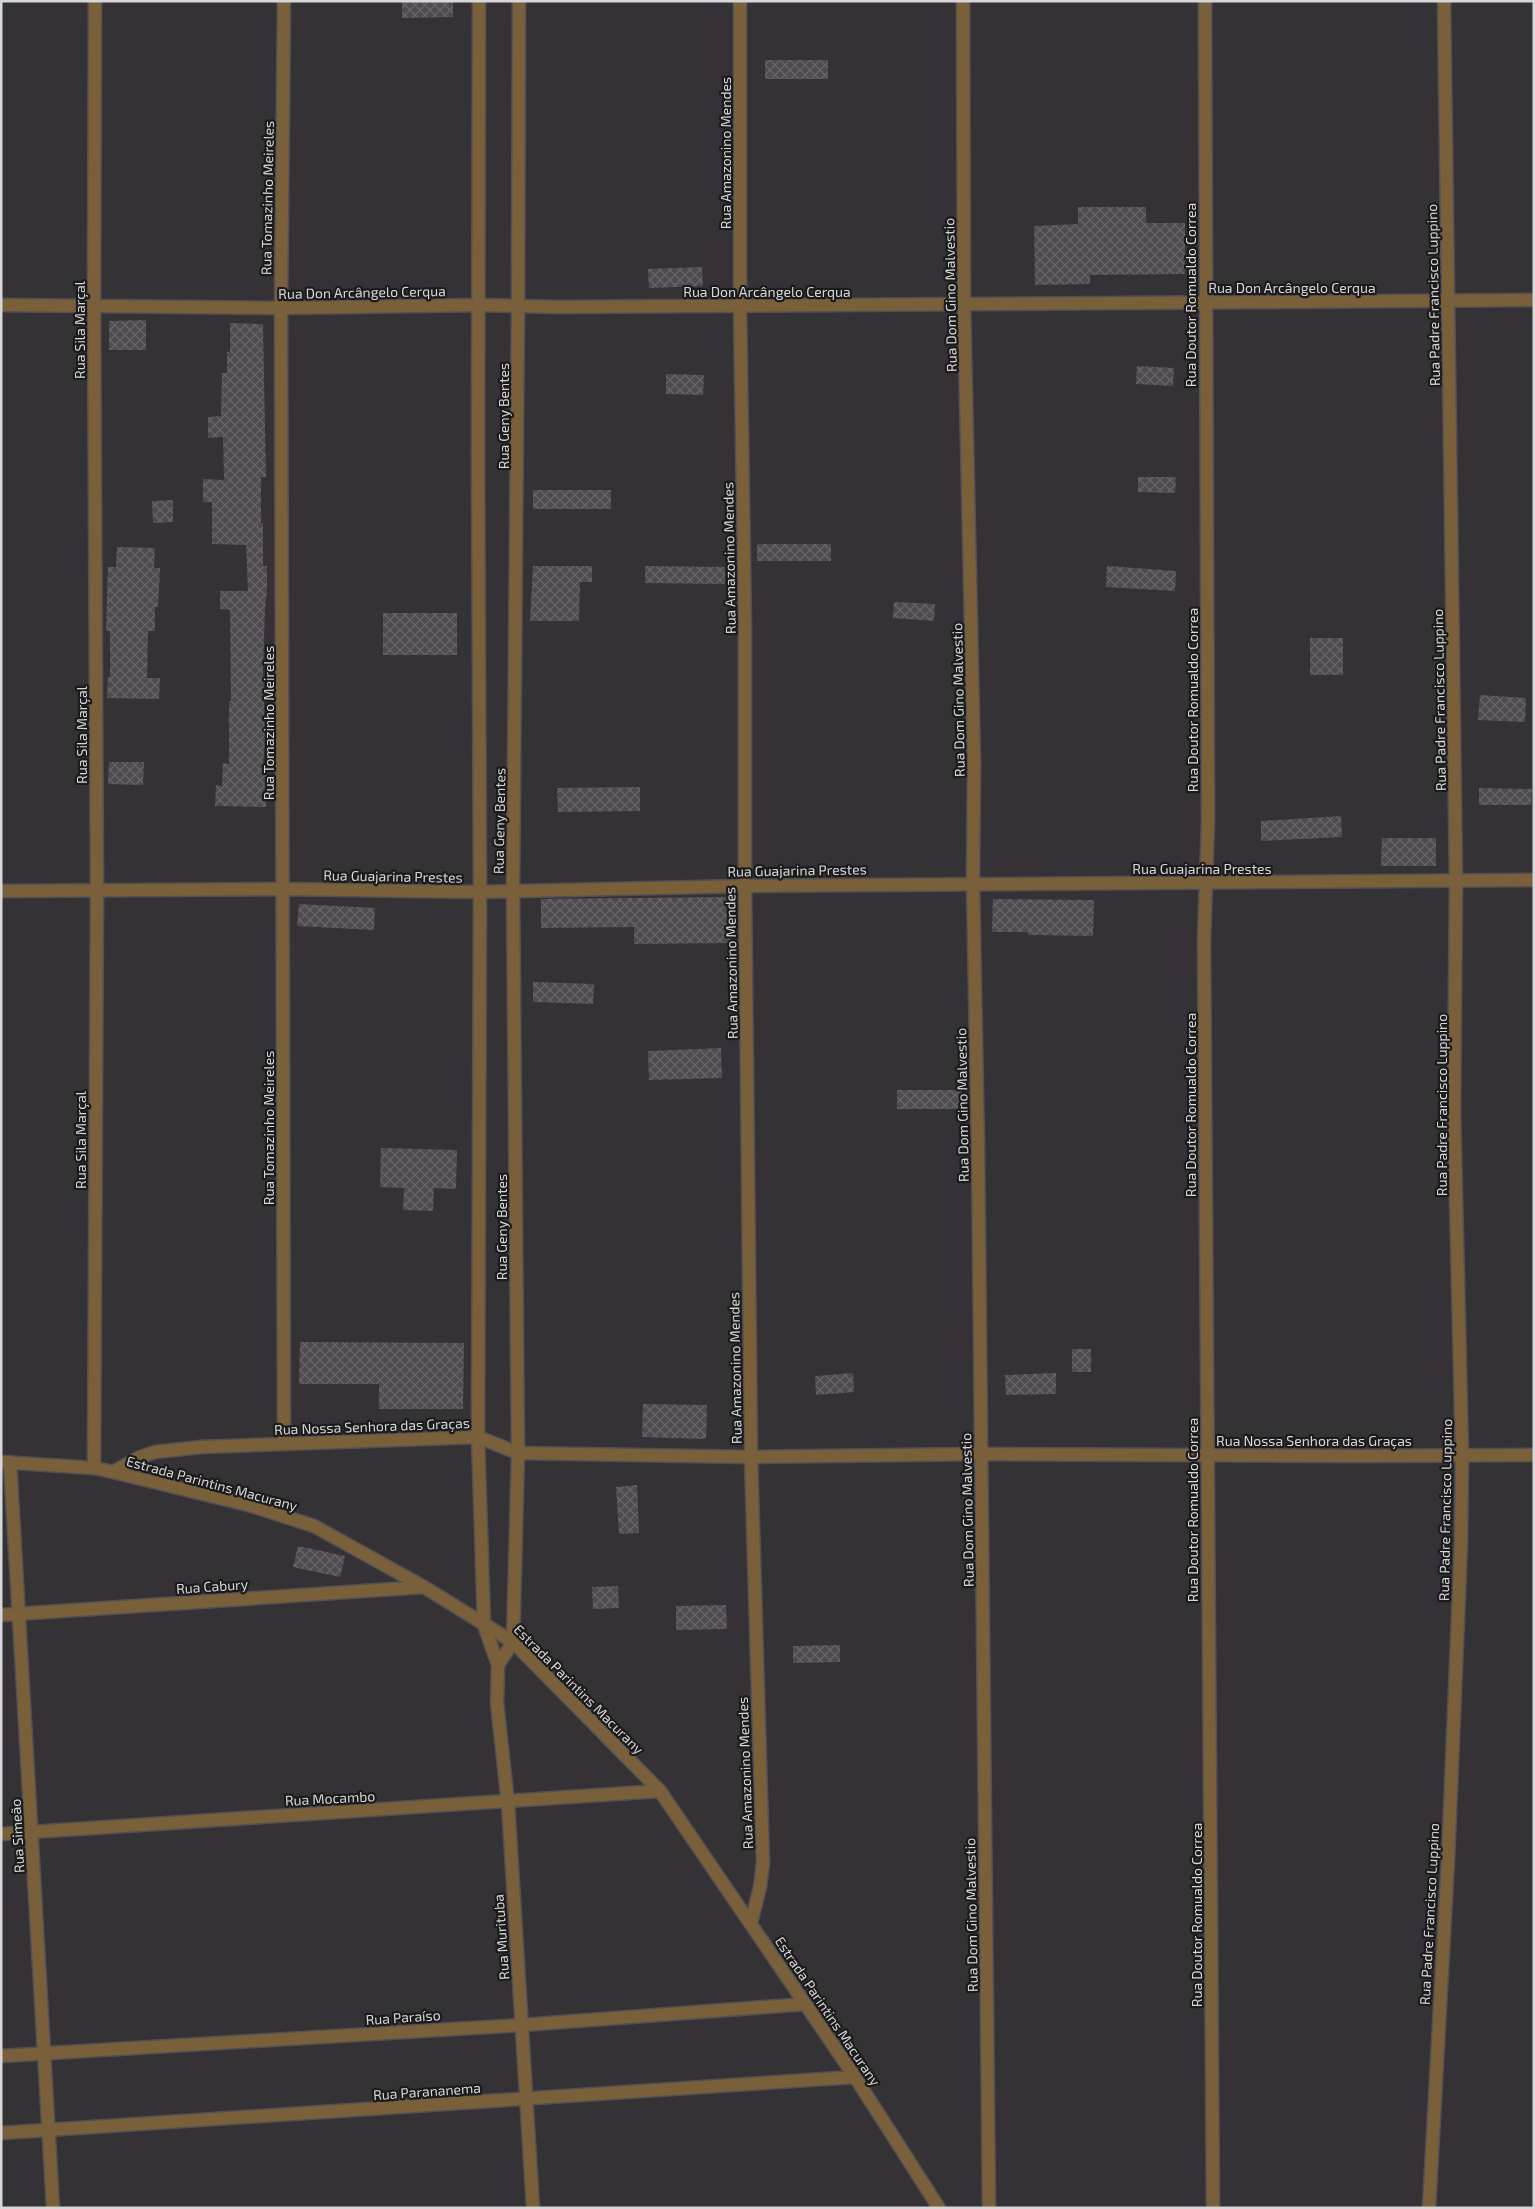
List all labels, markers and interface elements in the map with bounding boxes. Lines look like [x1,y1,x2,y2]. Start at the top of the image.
street label: Rua Amazonino Mendes [717,77,734,229]
street label: Rua Tomazinho Meireles [257,121,277,275]
street label: Rua Doutor Romualdo Correa [1182,203,1199,387]
street label: Rua Padre Francisco Luppino [1423,204,1443,386]
street label: Rua Dom Gino Malvestio [940,218,960,372]
street label: Rua Don Arcângelo Cerqua [1208,279,1376,296]
street label: Rua Sila Marçal [71,280,89,379]
street label: Rua Don Arcângelo Cerqua [278,282,446,302]
street label: Rua Don Arcângelo Cerqua [683,283,851,300]
street label: Rua Geny Bentes [495,363,512,469]
street label: Rua Amazonino Mendes [719,482,739,634]
street label: Rua Doutor Romualdo Correa [1184,608,1201,792]
street label: Rua Padre Francisco Luppino [1429,609,1449,791]
street label: Rua Dom Gino Malvestio [948,623,968,777]
street label: Rua Tomazinho Meireles [260,646,277,800]
street label: Rua Sila Marçal [73,685,91,784]
street label: Rua Geny Bentes [490,768,508,874]
street label: Rua Guajarina Prestes [727,860,867,880]
street label: Rua Guajarina Prestes [1132,860,1272,877]
street label: Rua Guajarina Prestes [323,866,463,886]
street label: Rua Amazonino Mendes [721,887,741,1039]
street label: Rua Doutor Romualdo Correa [1182,1013,1199,1197]
street label: Rua Padre Francisco Luppino [1433,1014,1450,1196]
street label: Rua Dom Gino Malvestio [952,1028,972,1182]
street label: Rua Tomazinho Meireles [260,1051,277,1205]
street label: Rua Sila Marçal [72,1090,90,1189]
street label: Rua Geny Bentes [493,1174,510,1280]
street label: Rua Amazonino Mendes [725,1292,745,1444]
street label: Rua Nossa Senhora das Graças [274,1414,470,1439]
street label: Rua Doutor Romualdo Correa [1184,1418,1201,1602]
street label: Rua Padre Francisco Luppino [1435,1419,1455,1601]
street label: Rua Nossa Senhora das Graças [1216,1432,1412,1450]
street label: Rua Dom Gino Malvestio [957,1433,977,1587]
street label: Estrada Parintins Macurany [125,1452,300,1514]
street label: Rua Cabury [175,1575,249,1597]
street label: Estrada Parintins Macurany [511,1621,648,1758]
street label: Rua Amazonino Mendes [734,1697,756,1849]
street label: Rua Mocambo [284,1787,376,1809]
street label: Rua Simeão [7,1798,27,1873]
street label: Rua Padre Francisco Luppino [1416,1822,1442,2006]
street label: Rua Doutor Romualdo Correa [1188,1823,1205,2007]
street label: Rua Dom Gino Malvestio [961,1838,981,1992]
street label: Rua Murituba [490,1894,512,1980]
street label: Estrada Parintins Macurany [772,1933,885,2089]
street label: Rua Paraíso [365,2006,441,2028]
street label: Rua Parananema [373,2079,481,2103]

